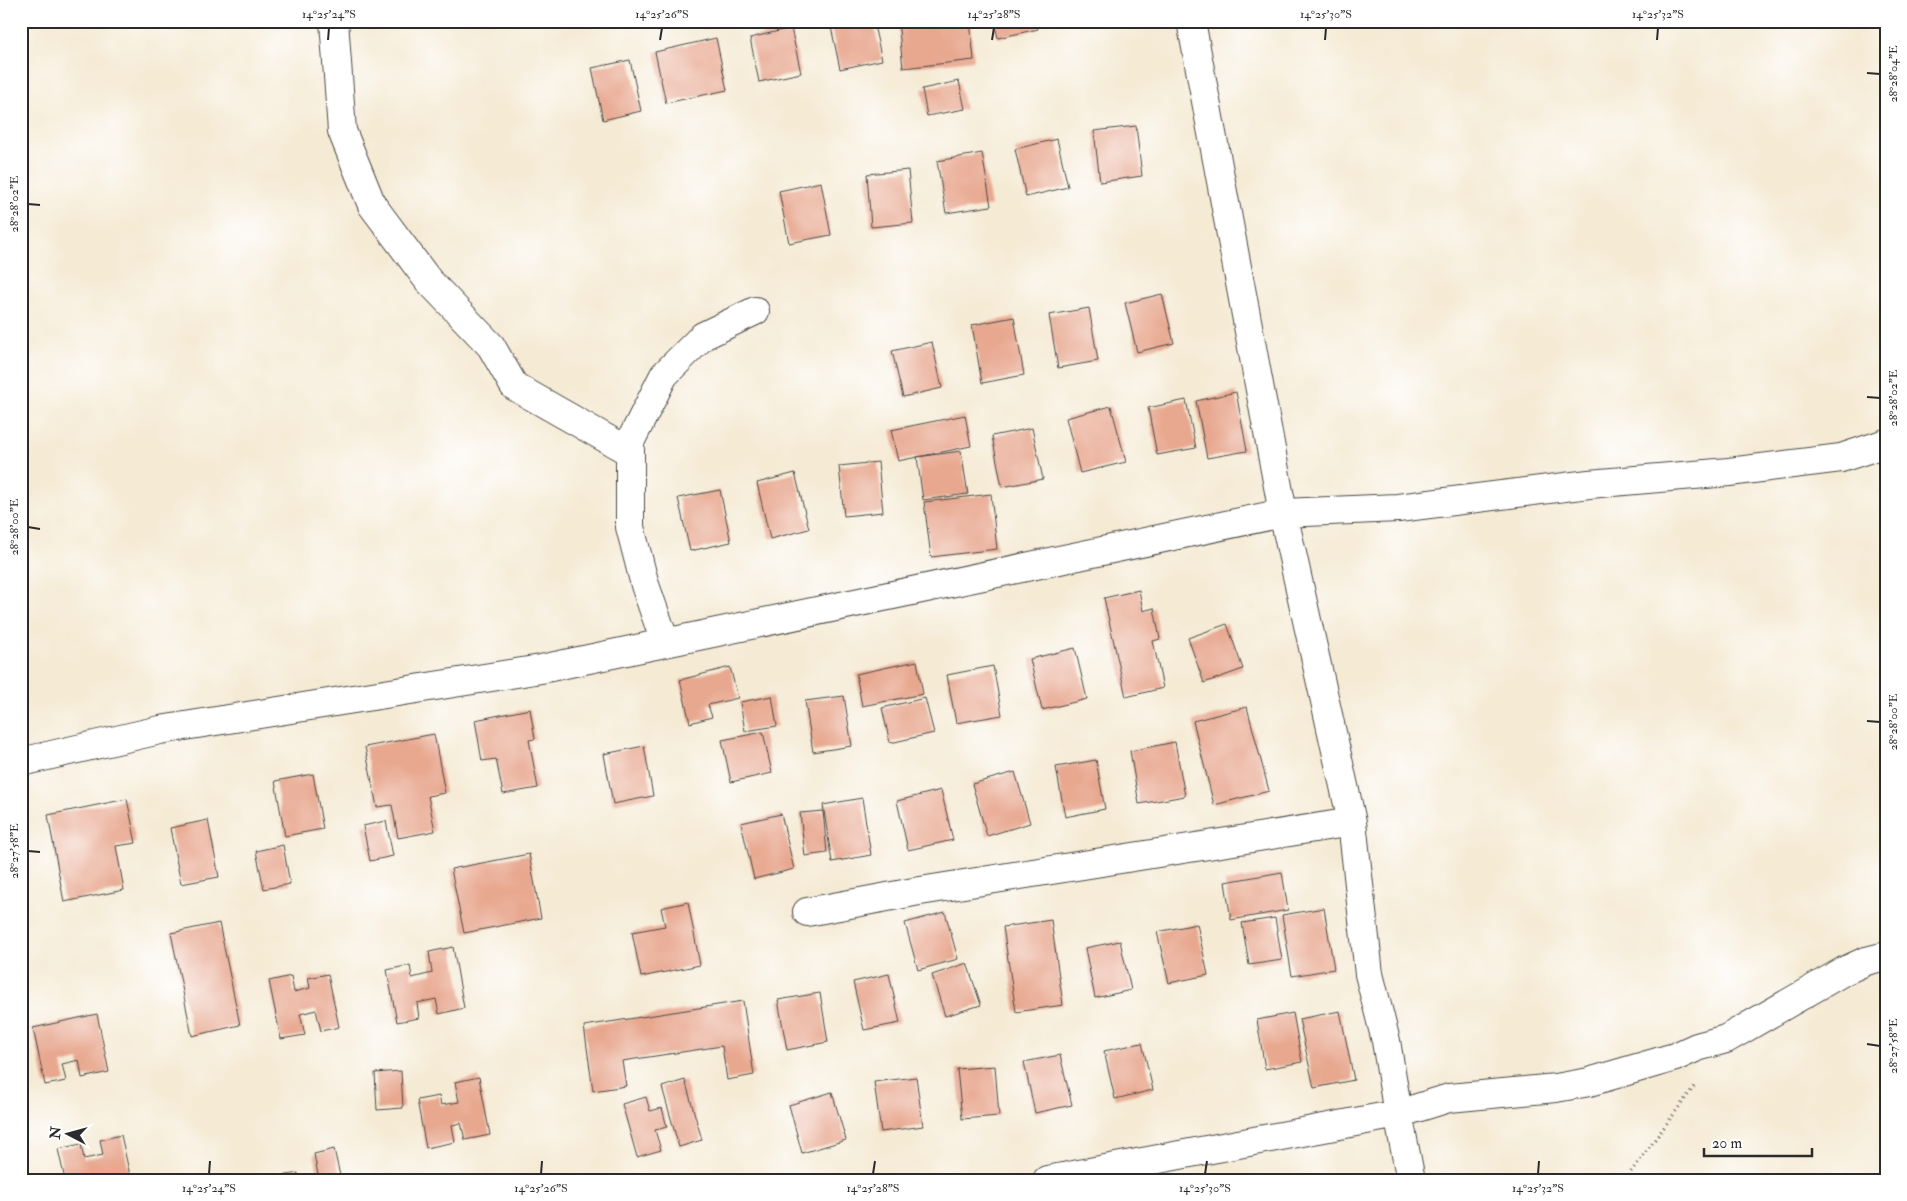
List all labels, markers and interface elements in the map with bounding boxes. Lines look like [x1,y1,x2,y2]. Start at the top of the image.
text: 14°25'24"S [302,7,356,22]
text: 14°25'26"S [635,7,689,22]
text: 14°25'28"S [967,7,1021,22]
text: 14°25'30"S [1300,7,1352,22]
text: 14°25'32"S [1632,7,1684,22]
text: 28°28'04"E [1886,45,1901,103]
text: 28°28'02"E [7,175,22,232]
text: 28°28'02"E [1886,369,1901,426]
text: 28°28'00"E [7,498,22,555]
text: 28°28'00"E [1886,693,1901,750]
text: 28°27'58"E [7,823,22,879]
text: 28°27'58"E [1886,1018,1901,1074]
north arrow [42,1108,92,1158]
text: N [46,1125,65,1141]
scale bar [1704,1126,1812,1158]
text: 20 m [1712,1134,1742,1153]
text: 14°25'24"S [182,1181,236,1196]
text: 14°25'26"S [514,1181,568,1196]
text: 14°25'28"S [846,1181,900,1196]
text: 14°25'30"S [1179,1181,1231,1196]
text: 14°25'32"S [1512,1181,1564,1196]

